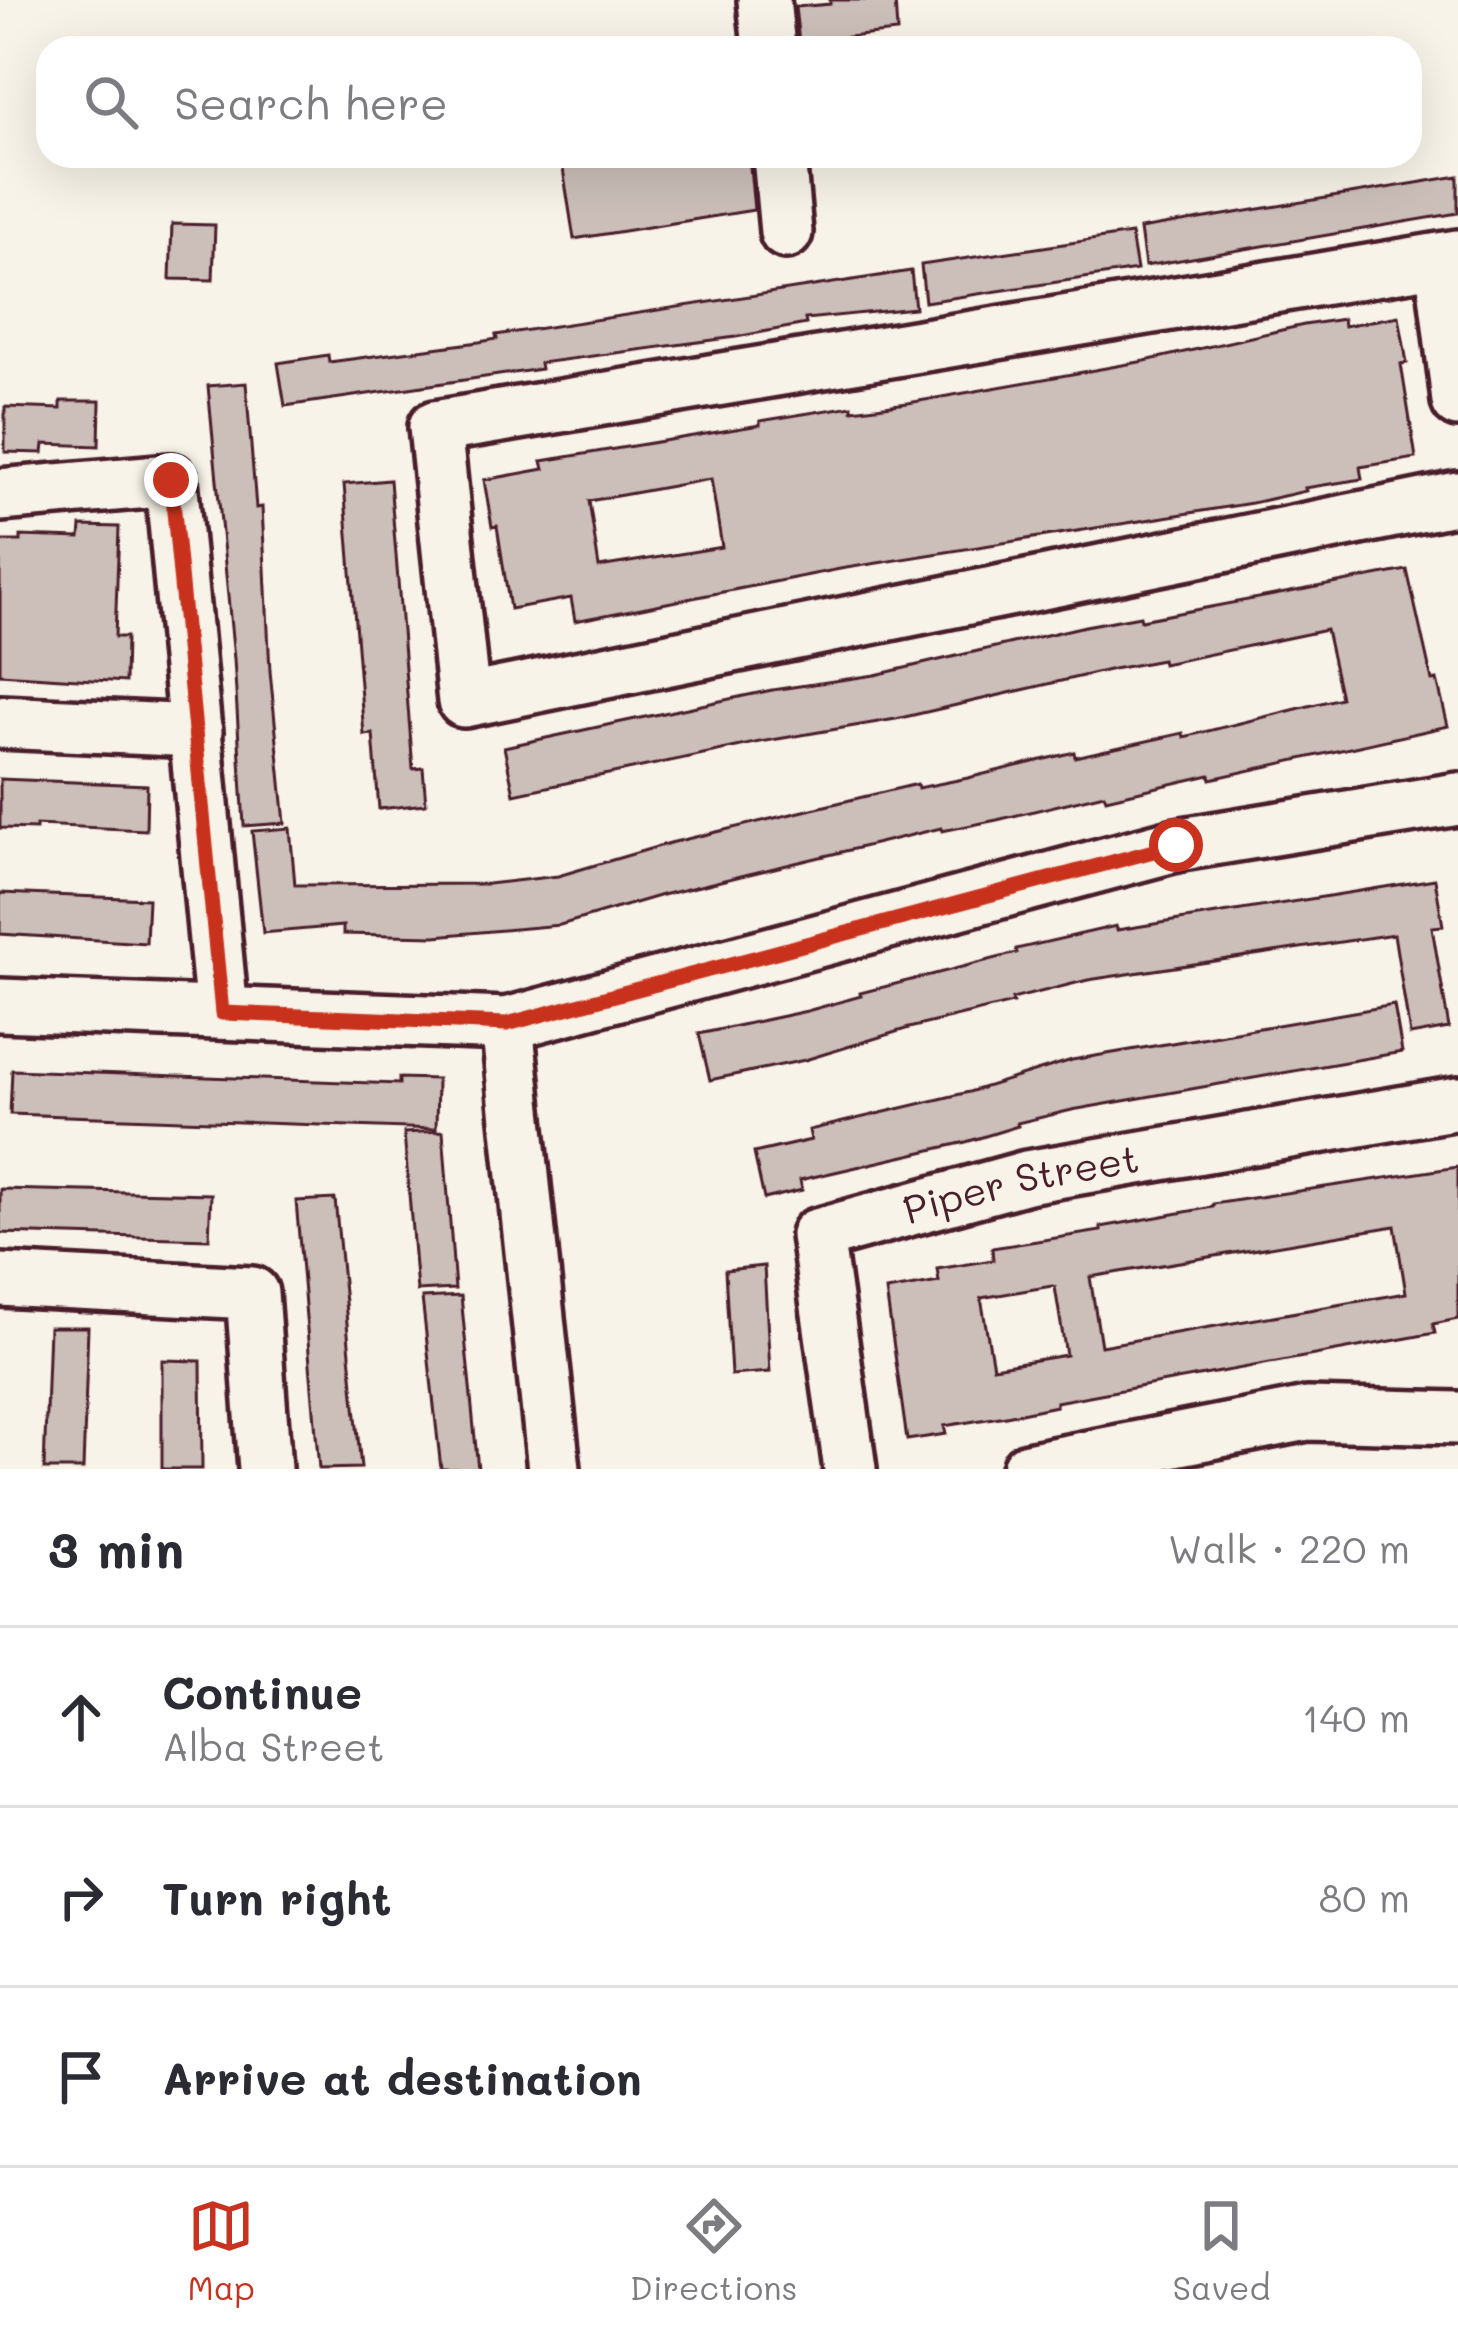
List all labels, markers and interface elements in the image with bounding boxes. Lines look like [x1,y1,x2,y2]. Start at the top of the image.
search box [36,36,1422,168]
icon: search [78,69,144,135]
text: Search here [174,73,448,131]
route end [144,453,198,507]
route start [1149,818,1203,872]
street label: Piper Street [897,1131,1142,1234]
text: 3 min [48,1514,184,1581]
text: Walk · 220 m [1168,1522,1410,1573]
text: Continue [162,1662,362,1720]
icon: ahead [48,1684,114,1750]
text: 140 m [1302,1691,1410,1742]
text: Alba Street [162,1720,385,1771]
icon: right [48,1864,114,1930]
text: Turn right [162,1868,391,1926]
text: 80 m [1319,1871,1410,1922]
icon: arrive [48,2044,114,2110]
text: Arrive at destination [162,2048,642,2106]
tab: Map [188,2193,255,2308]
tab: Directions [630,2193,797,2308]
tab: Saved [1173,2193,1270,2308]

